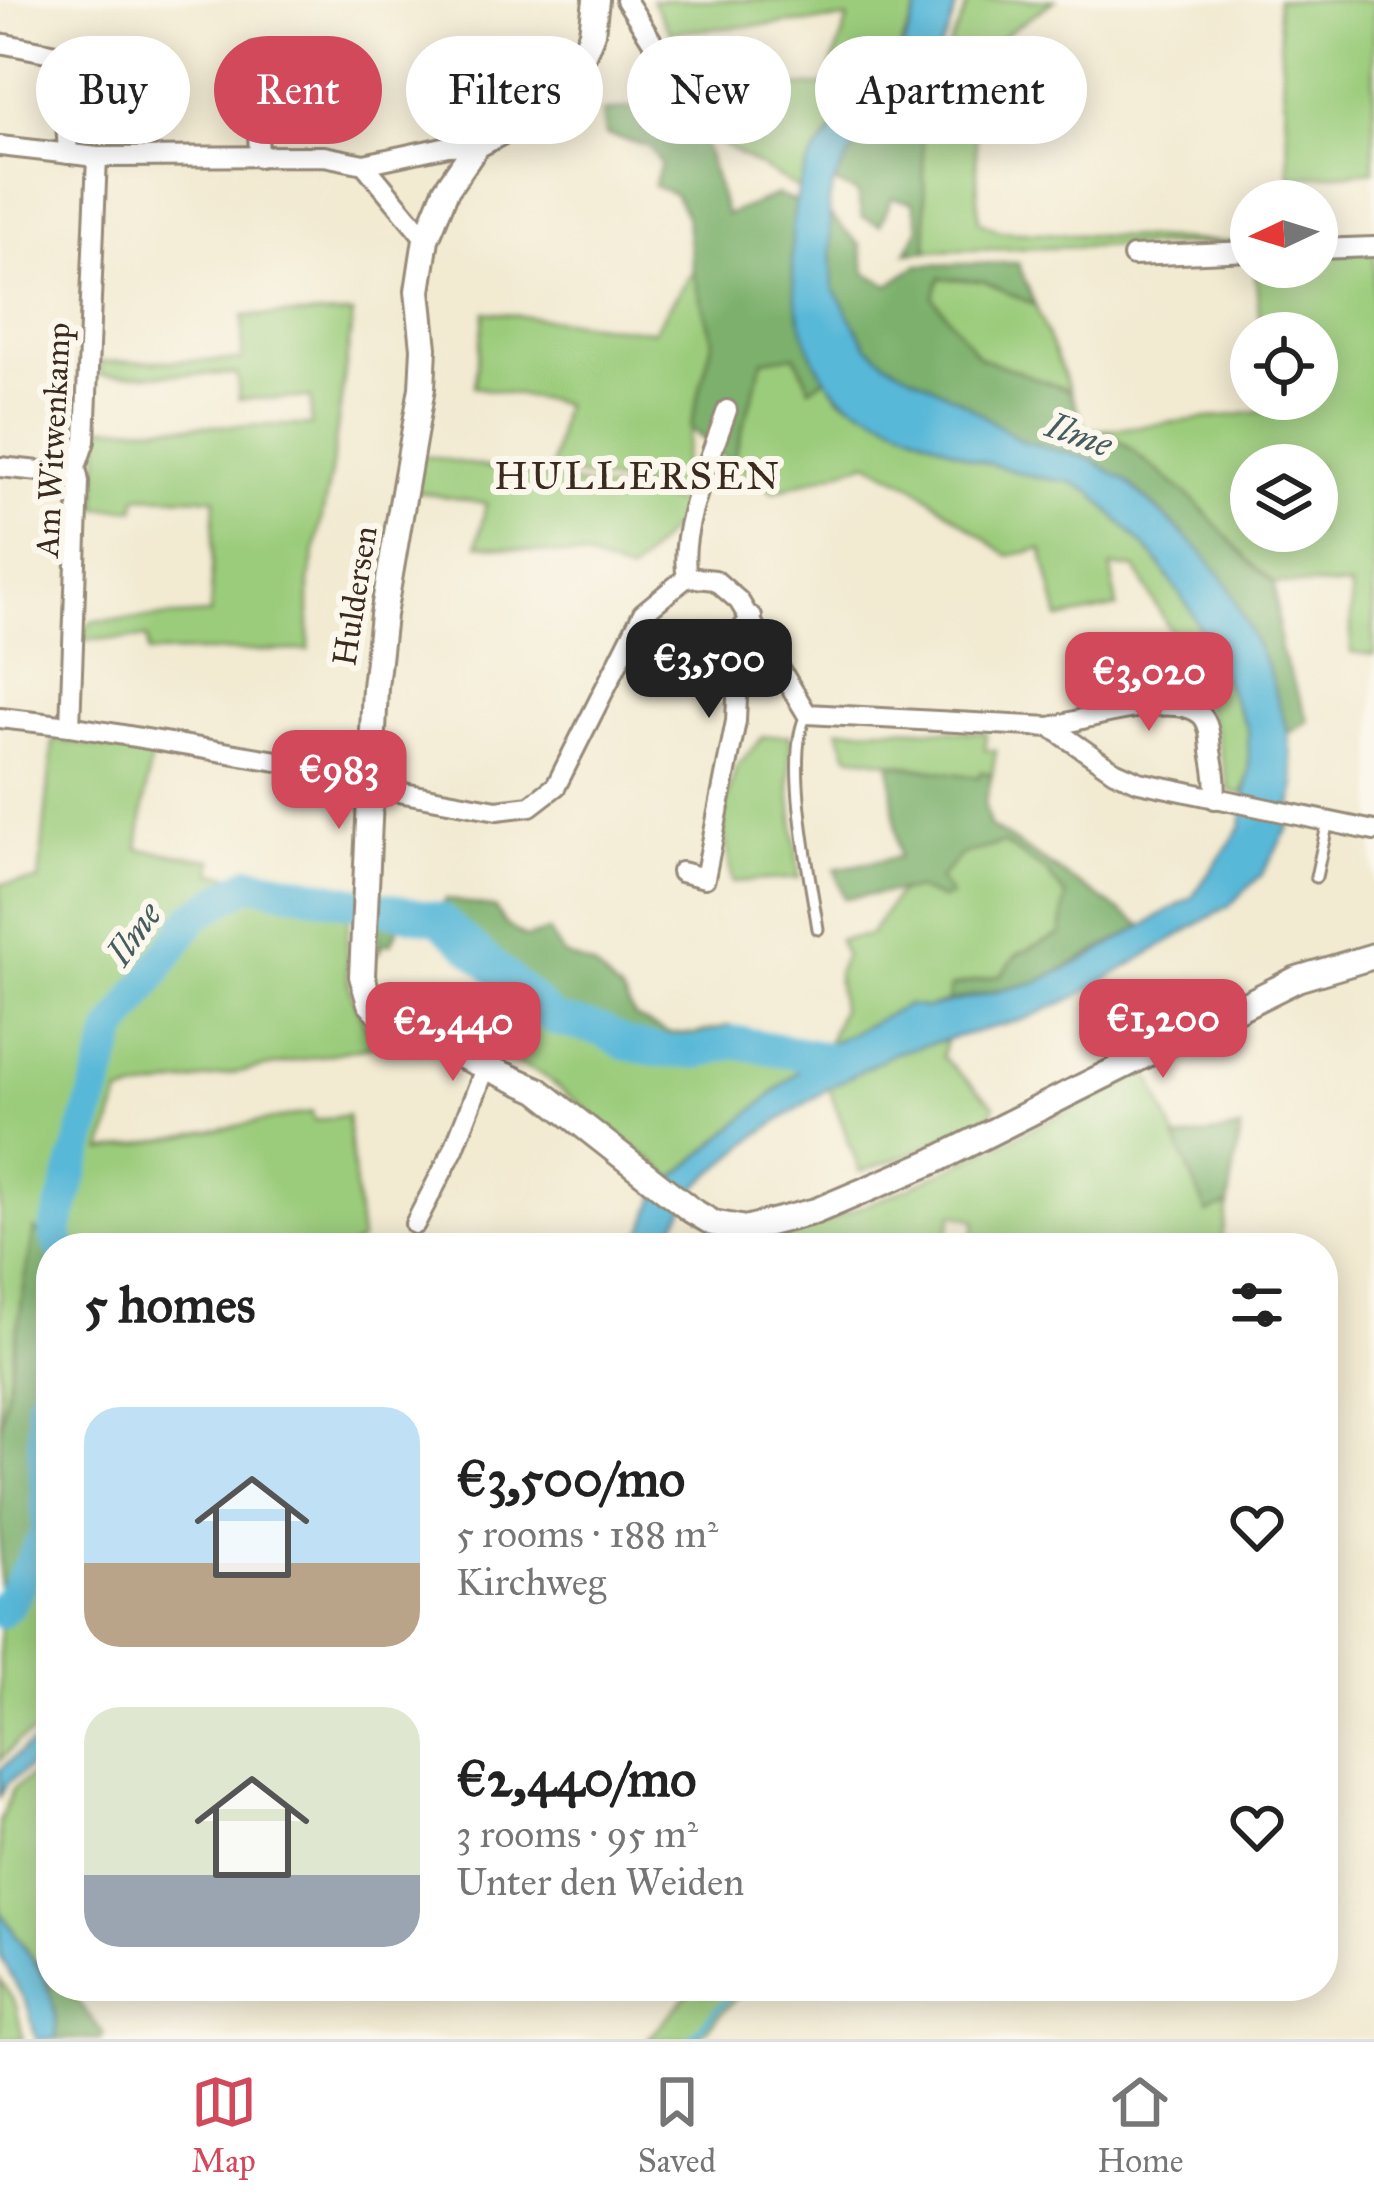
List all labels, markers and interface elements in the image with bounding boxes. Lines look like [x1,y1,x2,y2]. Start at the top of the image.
chip: Buy [36,36,190,144]
chip: Rent [214,36,382,144]
chip: Filters [406,36,603,144]
chip: New [627,36,791,144]
chip: Apartment [815,36,1087,144]
north arrow [1230,180,1338,288]
map controls [1230,180,1338,552]
button: locate [1230,312,1338,420]
street label: Am Witwenkamp [27,321,79,561]
water label: Ilme [1039,403,1119,468]
button: layers [1230,444,1338,552]
district label: HULLERSEN [494,452,782,500]
street label: Huldersen [324,523,386,669]
pin: €3,500 [611,619,807,721]
pin: €3,020 [1051,632,1247,734]
text: €3,500 [653,634,765,682]
text: €3,020 [1092,647,1206,695]
pin: €983 [268,730,410,832]
text: €983 [299,745,379,793]
water label: Ilme [96,893,172,975]
pin: €1,200 [1065,979,1261,1081]
pin: €2,440 [355,982,551,1084]
text: €1,200 [1106,994,1220,1042]
text: €2,440 [393,997,513,1045]
icon: filters [1224,1272,1290,1338]
text: 5 homes [84,1274,255,1336]
text: €3,500/mo [456,1448,685,1510]
icon: home [180,1455,324,1599]
icon: heart [1224,1494,1290,1560]
text: 5 rooms · 188 m² [456,1510,718,1558]
text: Kirchweg [456,1558,606,1606]
text: €2,440/mo [456,1748,696,1810]
icon: home [180,1755,324,1899]
icon: heart [1224,1794,1290,1860]
text: 3 rooms · 95 m² [456,1810,698,1858]
text: Unter den Weiden [456,1858,744,1906]
tab: Map [191,2069,257,2181]
tab: Saved [638,2069,716,2181]
tab: Home [1097,2069,1183,2181]

